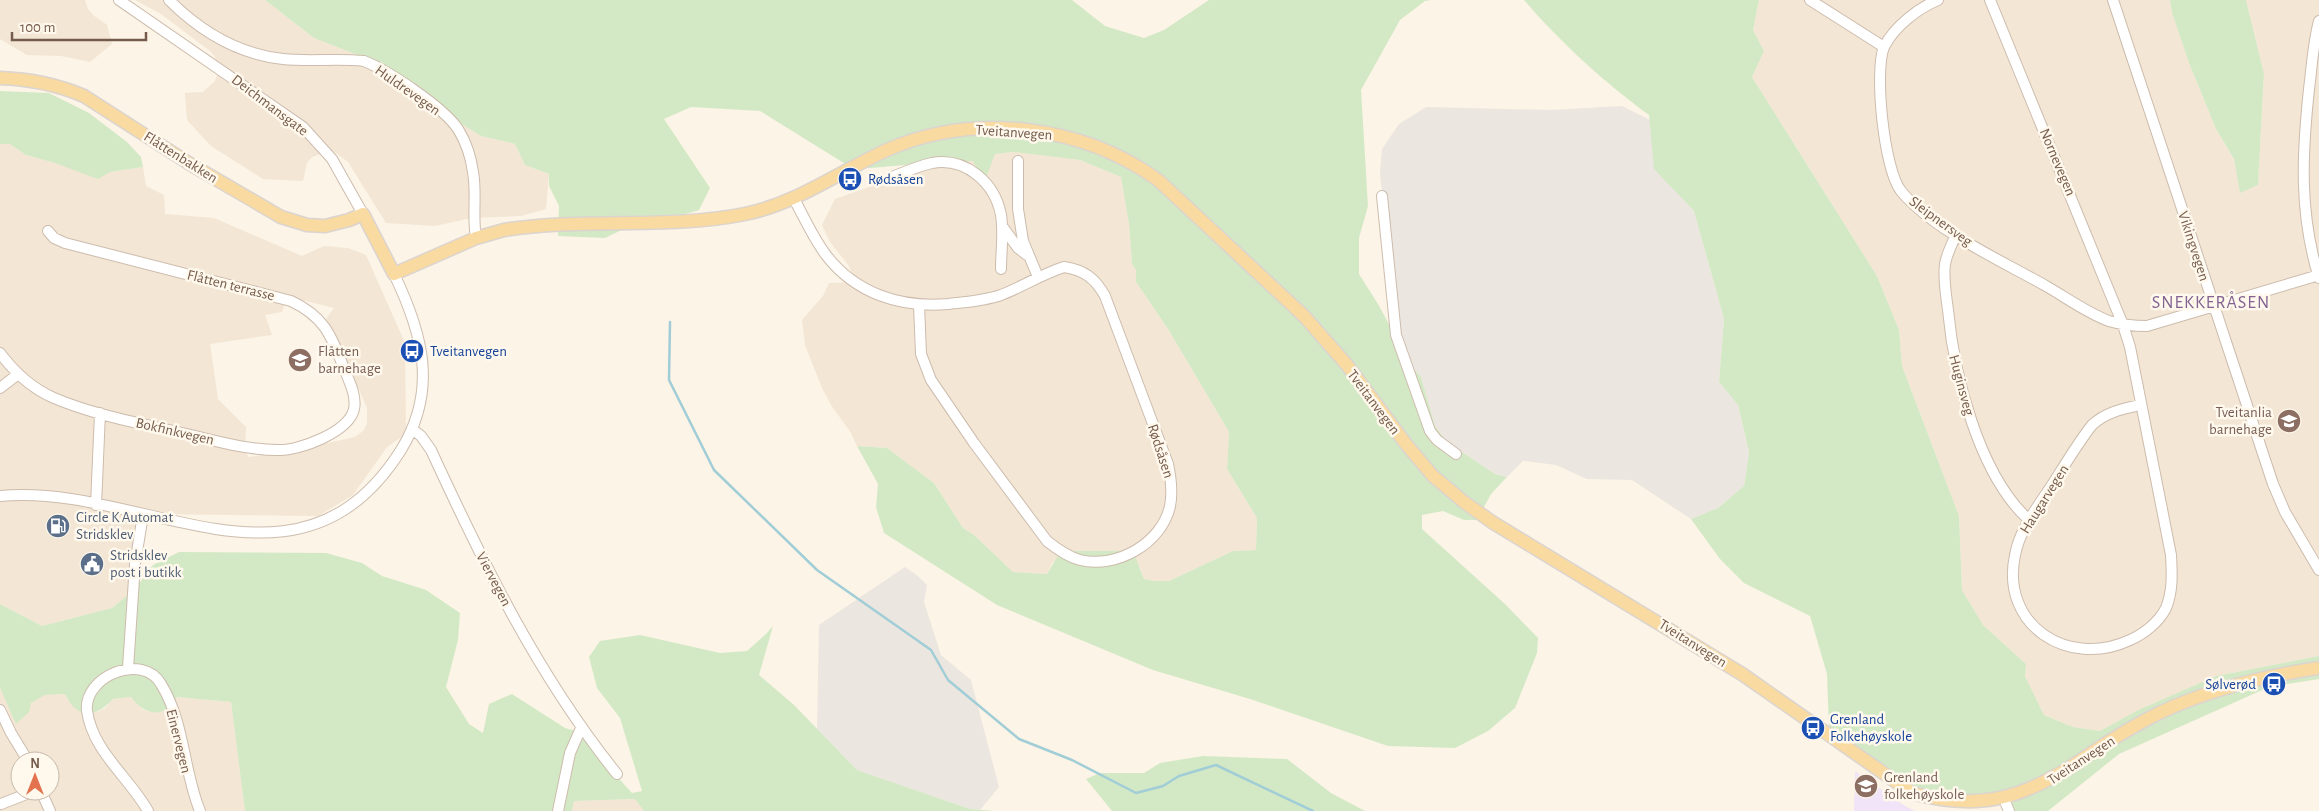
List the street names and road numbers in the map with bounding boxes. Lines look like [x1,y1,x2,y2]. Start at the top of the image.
street label: Huldrevegen [372,63,443,118]
street label: Deichmansgate [229,72,311,139]
street label: Tveitanvegen [975,122,1053,143]
street label: Nornevegen [2037,126,2078,198]
street label: Flåttenbakken [141,129,220,186]
street label: Sleipnersveg [1906,194,1976,250]
street label: Vikingvegen [2175,209,2212,283]
street label: Flåtten terrasse [186,267,276,304]
street label: Huginsveg [1946,353,1977,418]
street label: Tveitanvegen [1344,367,1403,438]
street label: Bokfinkvegen [134,415,215,448]
street label: Rødsåsen [1145,422,1176,480]
street label: Haugarvegen [2017,462,2072,536]
street label: Viervegen [473,550,514,609]
street label: Tveitanvegen [1656,617,1729,670]
street label: Einervegen [163,708,194,775]
street label: Tveitanvegen [2045,733,2118,788]

